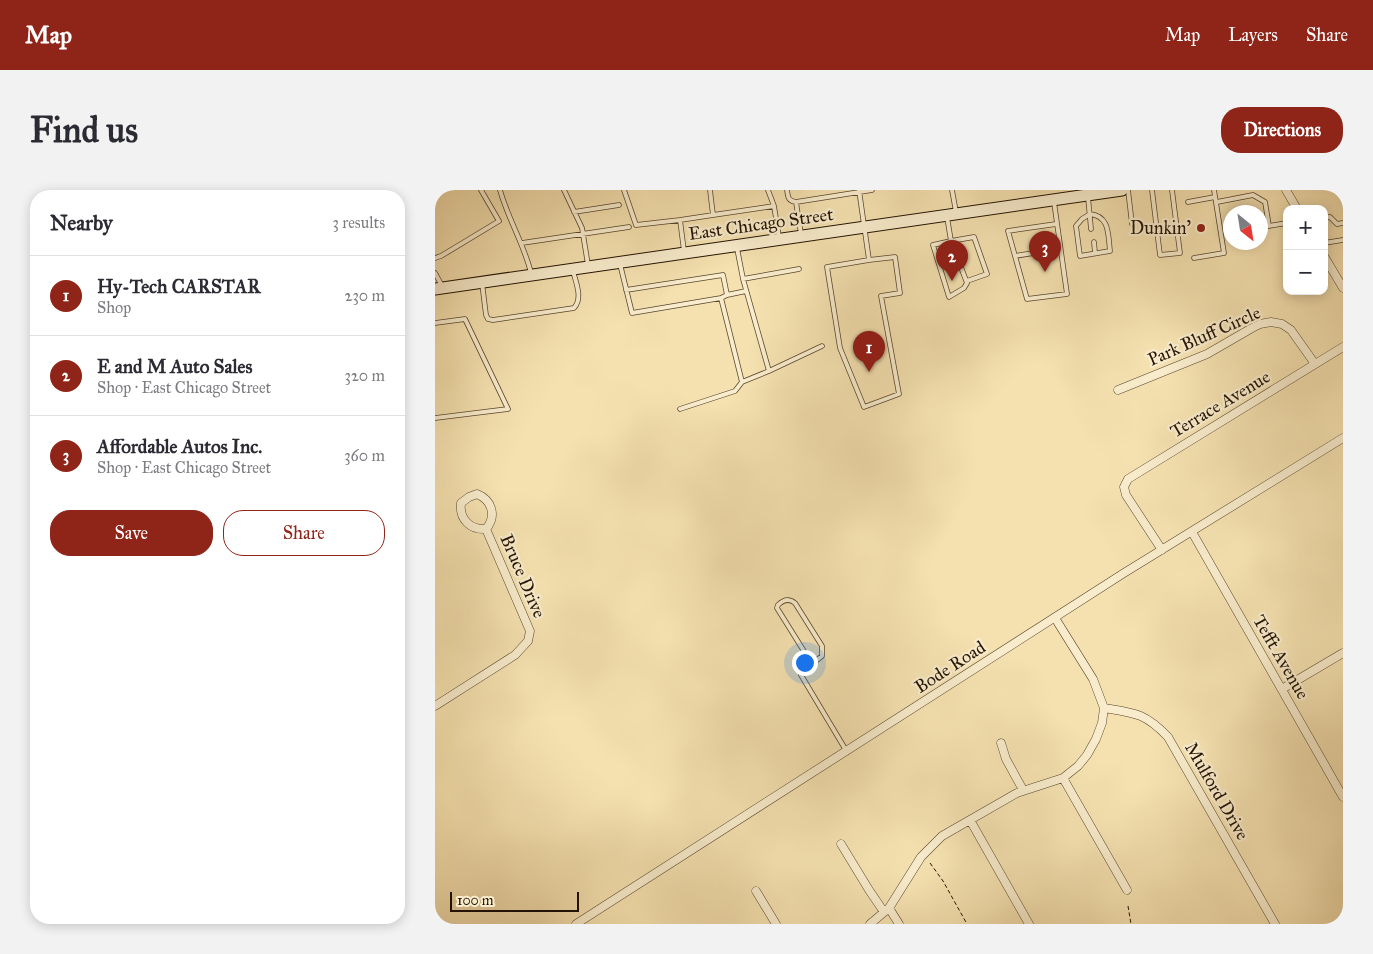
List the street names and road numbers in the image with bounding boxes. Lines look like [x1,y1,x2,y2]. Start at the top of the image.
street label: East Chicago Street [687,203,836,246]
street label: Park Bluff Circle [1144,301,1264,371]
street label: Terrace Avenue [1166,366,1274,442]
street label: Bruce Drive [496,531,550,621]
street label: Tefft Avenue [1248,611,1314,703]
street label: Bode Road [911,636,989,698]
street label: Mulford Drive [1180,738,1254,844]

